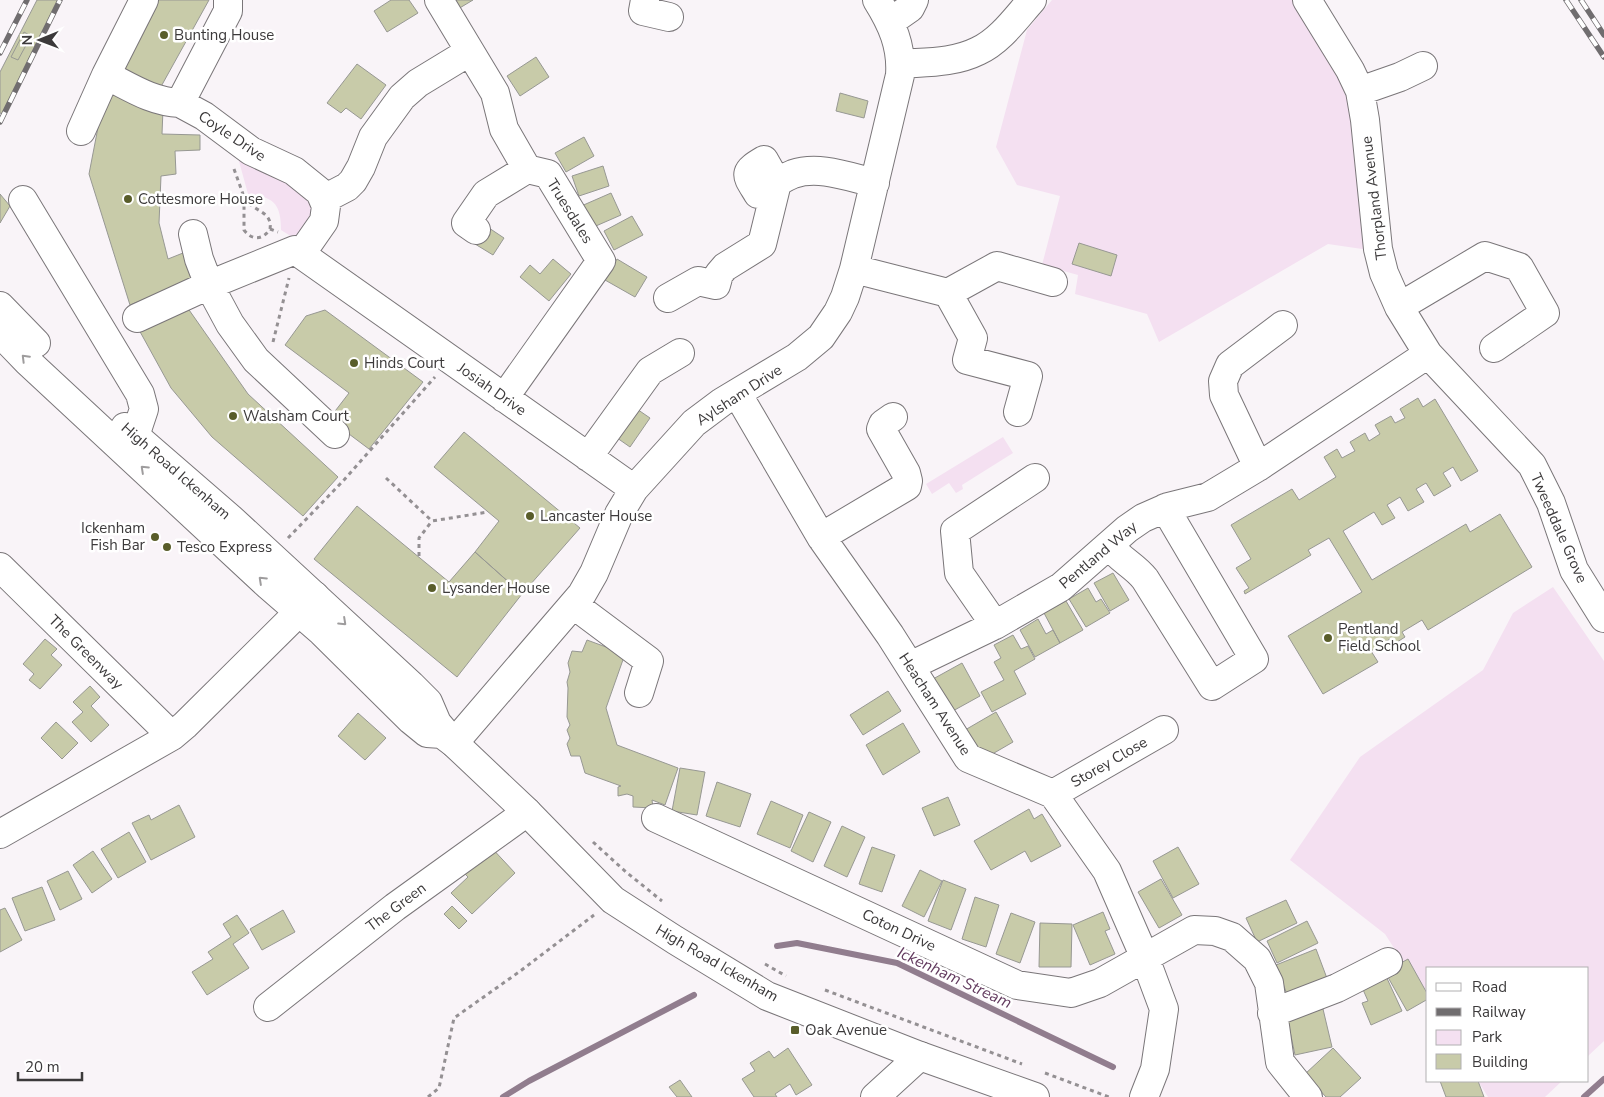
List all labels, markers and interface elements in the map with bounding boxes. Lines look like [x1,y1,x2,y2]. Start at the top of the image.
north arrow [15,15,65,65]
place label: Bunting House [174,25,274,45]
marker: Bunting House [158,29,170,41]
text: N [18,35,37,46]
street label: Coyle Drive [194,106,270,166]
street label: Thorpland Avenue [1356,135,1392,261]
street label: Truesdales [542,175,598,247]
place label: Cottesmore House [138,189,263,209]
marker: Cottesmore House [122,193,134,205]
place label: Hinds Court [364,353,445,373]
one-way arrow [22,355,31,364]
marker: Hinds Court [348,357,360,369]
street label: Josiah Drive [453,357,530,420]
street label: Aylsham Drive [692,360,786,430]
place label: Walsham Court [243,406,349,426]
marker: Walsham Court [227,410,239,422]
street label: High Road Ickenham [117,418,235,524]
one-way arrow [140,466,149,475]
street label: Tweeddale Grove [1526,470,1592,586]
place label: Lancaster House [540,506,652,526]
marker: Lancaster House [524,510,536,522]
street label: Pentland Way [1055,516,1141,593]
place label: Ickenham Fish Bar [81,518,146,555]
marker: Ickenham Fish Bar [149,531,161,543]
place label: Tesco Express [177,537,272,557]
marker: Tesco Express [161,541,173,553]
one-way arrow [259,577,268,586]
place label: Lysander House [442,578,550,598]
marker: Lysander House [426,582,438,594]
street label: The Greenway [44,610,128,694]
one-way arrow [338,616,347,625]
place label: Pentland Field School [1338,619,1421,656]
marker: Pentland Field School [1322,632,1334,644]
street label: Heacham Avenue [894,649,976,759]
street label: Storey Close [1067,732,1151,792]
street label: The Green [362,878,430,936]
street label: Coton Drive [859,904,939,956]
street label: High Road Ickenham [652,920,782,1006]
water label: Ickenham Stream [894,942,1015,1014]
legend [1426,967,1589,1082]
text: Road [1472,977,1507,997]
text: Railway [1472,1002,1526,1022]
place label: Oak Avenue [805,1020,887,1040]
marker: Oak Avenue [789,1024,801,1036]
text: Park [1472,1027,1502,1047]
scale bar [18,1050,81,1082]
text: Building [1472,1052,1528,1072]
text: 20 m [25,1057,60,1077]

